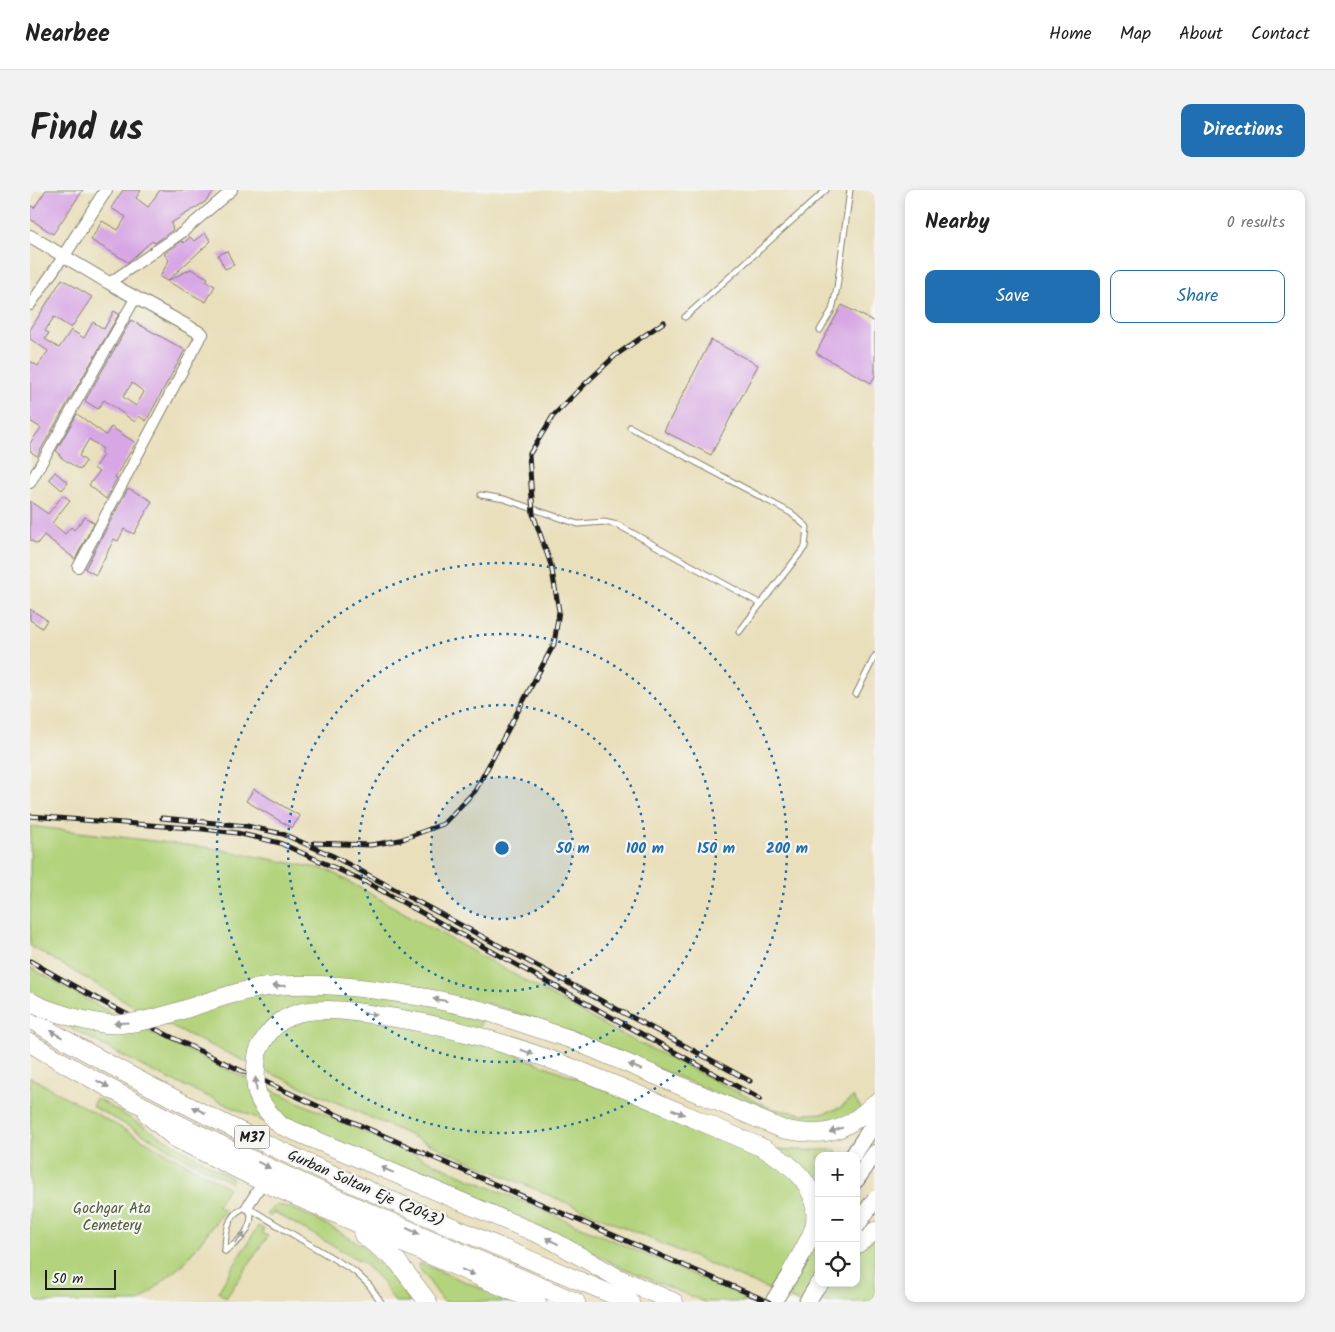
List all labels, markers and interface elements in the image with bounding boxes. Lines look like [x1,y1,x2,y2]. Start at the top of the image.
text: Nearbee [25,15,110,54]
text: Home [1049,20,1092,49]
text: Map [1120,20,1151,49]
text: About [1179,20,1223,49]
text: Contact [1251,20,1310,49]
text: Find us [30,102,143,158]
button: Directions [1181,104,1305,157]
text: Nearby [925,206,990,239]
text: 0 results [1227,210,1285,235]
button: Save [925,270,1100,323]
button: Share [1110,270,1285,323]
text: 50 m [555,837,590,861]
text: 100 m [626,837,664,861]
text: 150 m [697,837,735,861]
text: 200 m [766,837,808,861]
centre of rings [493,839,511,857]
one-way arrow [271,983,287,991]
one-way arrow [432,996,448,1004]
one-way arrow [362,1010,378,1018]
one-way arrow [113,1020,129,1028]
one-way arrow [49,1029,62,1038]
one-way arrow [520,1049,535,1056]
one-way arrow [628,1062,642,1070]
one-way arrow [251,1076,259,1092]
one-way arrow [97,1079,110,1088]
one-way arrow [192,1106,206,1114]
one-way arrow [671,1109,685,1117]
road number: M37 [234,1126,270,1149]
one-way arrow [828,1126,843,1134]
street label: Gurban Soltan Eje (2043) [284,1144,448,1234]
map controls [815,1152,860,1287]
button: + [815,1152,860,1197]
one-way arrow [257,1161,272,1169]
one-way arrow [380,1166,394,1174]
park label: Gochgar Ata Cemetery [73,1197,151,1238]
button: − [815,1197,860,1242]
one-way arrow [406,1228,420,1236]
one-way arrow [234,1233,246,1245]
one-way arrow [545,1237,560,1245]
button: locate [815,1242,860,1287]
scale bar [45,1267,116,1290]
text: 50 m [52,1268,83,1290]
one-way arrow [461,1269,475,1277]

